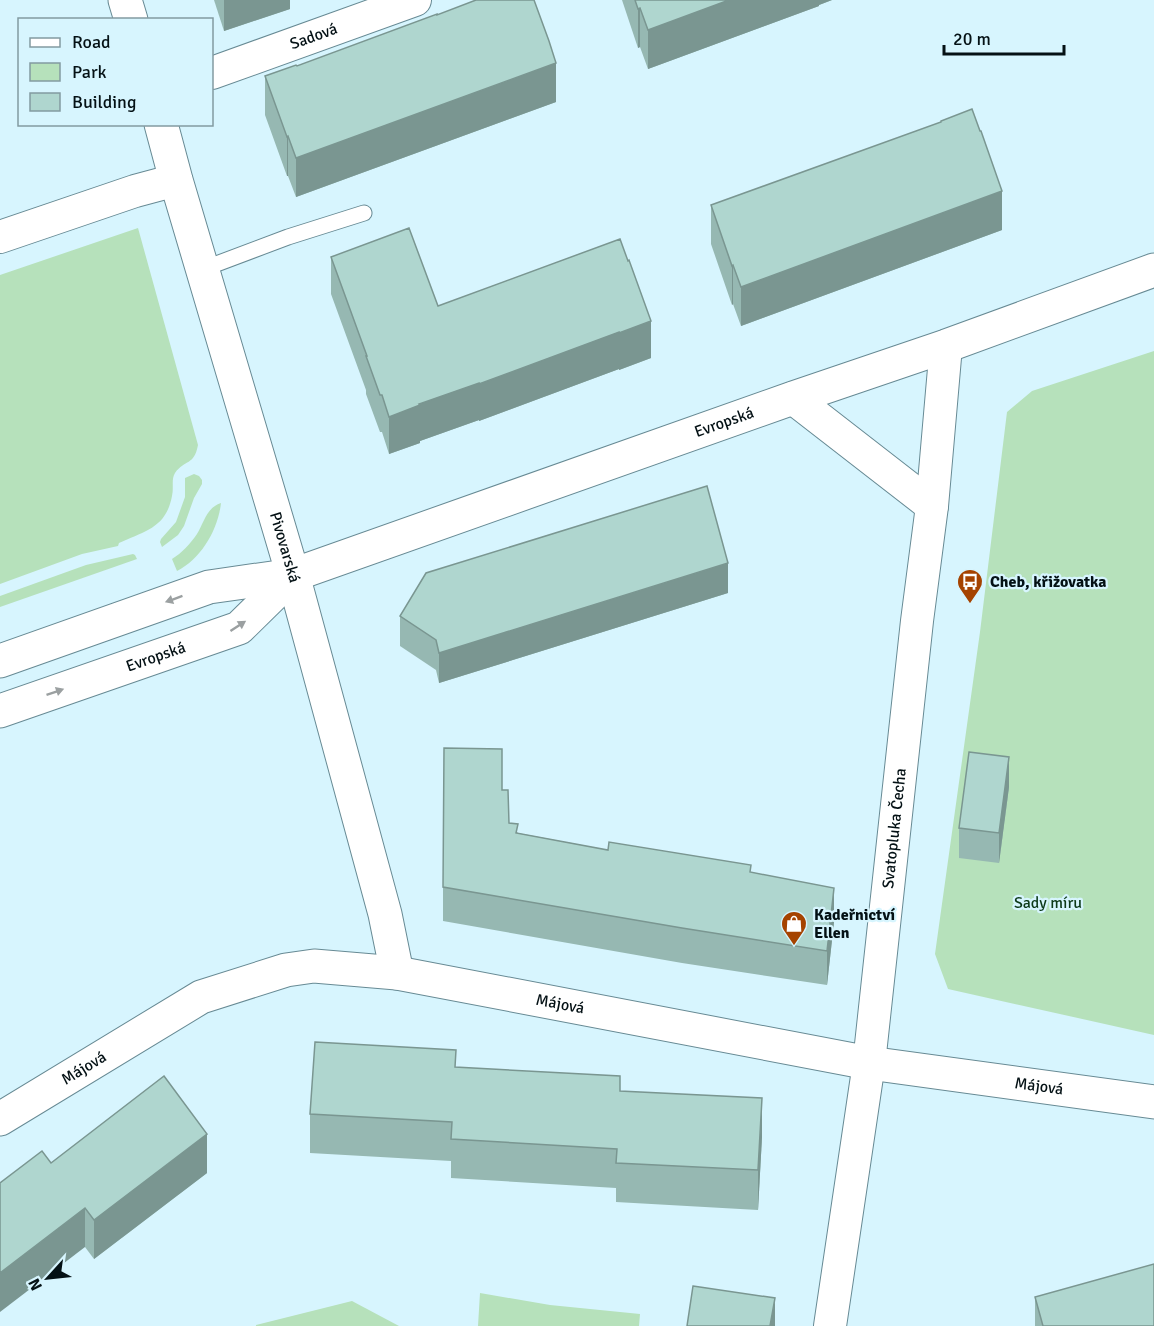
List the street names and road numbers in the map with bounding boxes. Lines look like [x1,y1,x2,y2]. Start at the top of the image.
street label: Sadová [287,19,340,54]
street label: Evropská [692,403,757,442]
street label: Pivovarská [265,509,305,585]
street label: Evropská [123,637,188,676]
street label: Svatopluka Čecha [878,767,911,889]
street label: Májová [534,990,586,1019]
street label: Májová [58,1047,110,1089]
street label: Májová [1013,1073,1065,1100]

